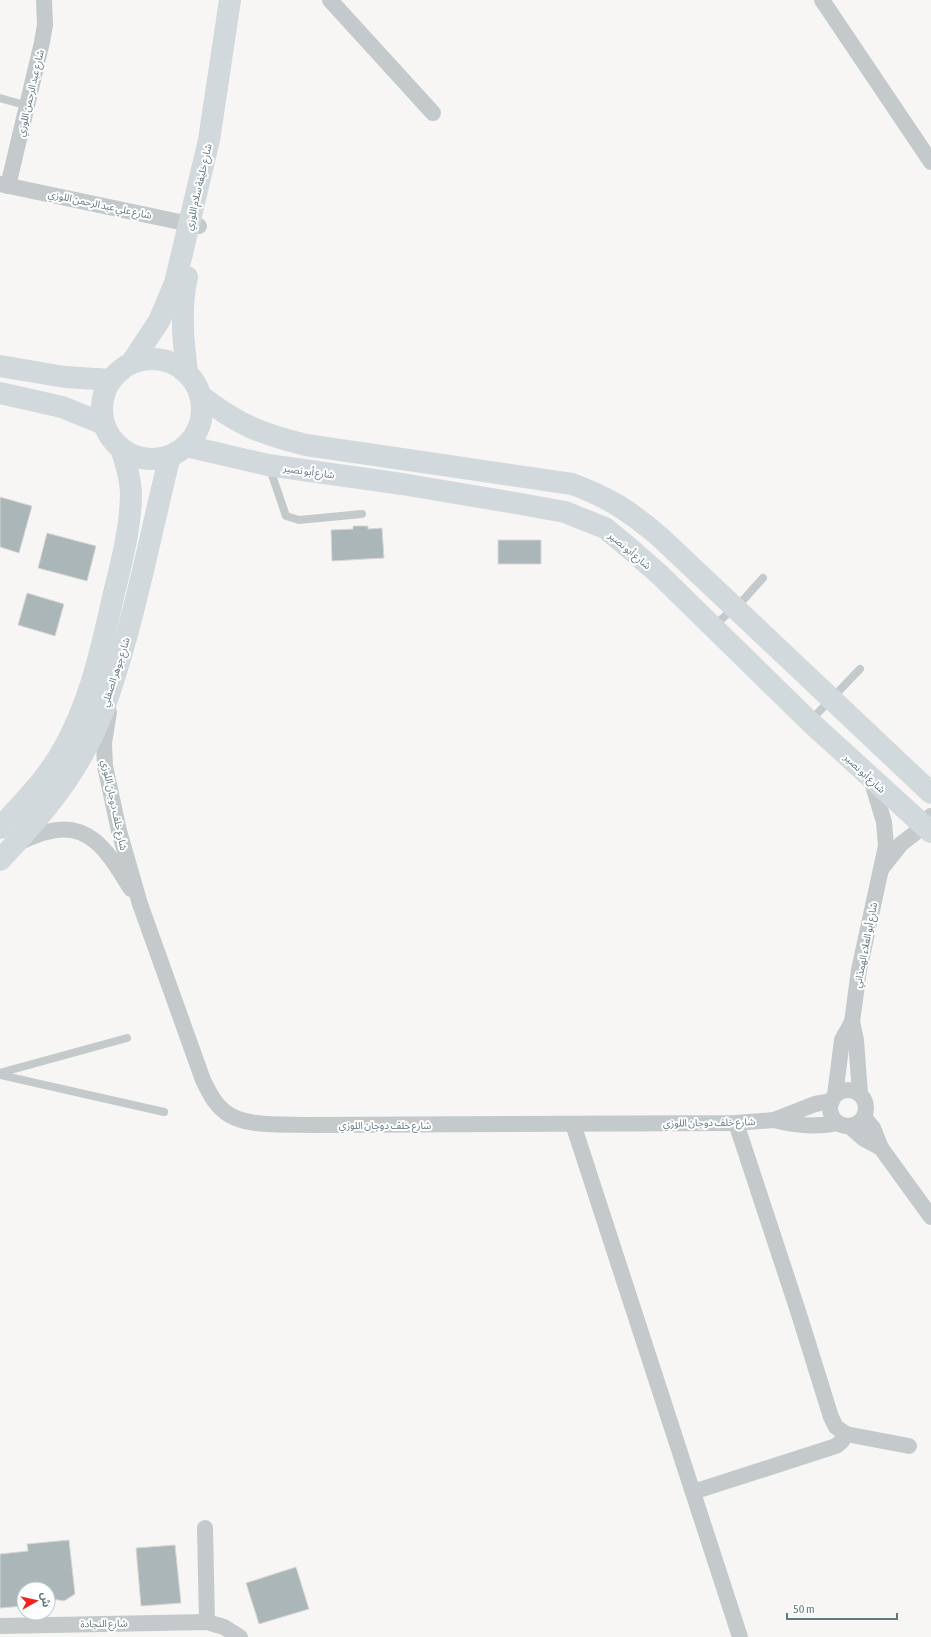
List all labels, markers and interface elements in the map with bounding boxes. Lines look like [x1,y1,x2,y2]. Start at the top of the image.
street label: شارع عبد الرحمن اللوزي [15,48,48,138]
street label: شارع خليفة سلام اللوزي [183,143,217,232]
street label: شارع علي عبد الرحمن اللوزي [47,188,153,223]
street label: شارع أبو نصير [281,462,336,483]
street label: شارع أبو نصير [604,529,653,573]
street label: شارع جوهر الصقلي [99,636,134,709]
street label: شارع أبو نصير [840,751,888,797]
street label: شارع خلف دوجان اللوزي [97,759,130,852]
street label: شارع أبو العلاء الهمذاني [852,901,882,989]
street label: شارع خلف دوجان اللوزي [663,1116,755,1131]
street label: شارع خلف دوجان اللوزي [339,1120,431,1133]
north arrow [16,1581,56,1621]
text: ش [38,1591,53,1608]
scale bar [787,1595,897,1621]
text: 50 m [793,1602,815,1616]
street label: شارع النجادة [80,1618,128,1631]

